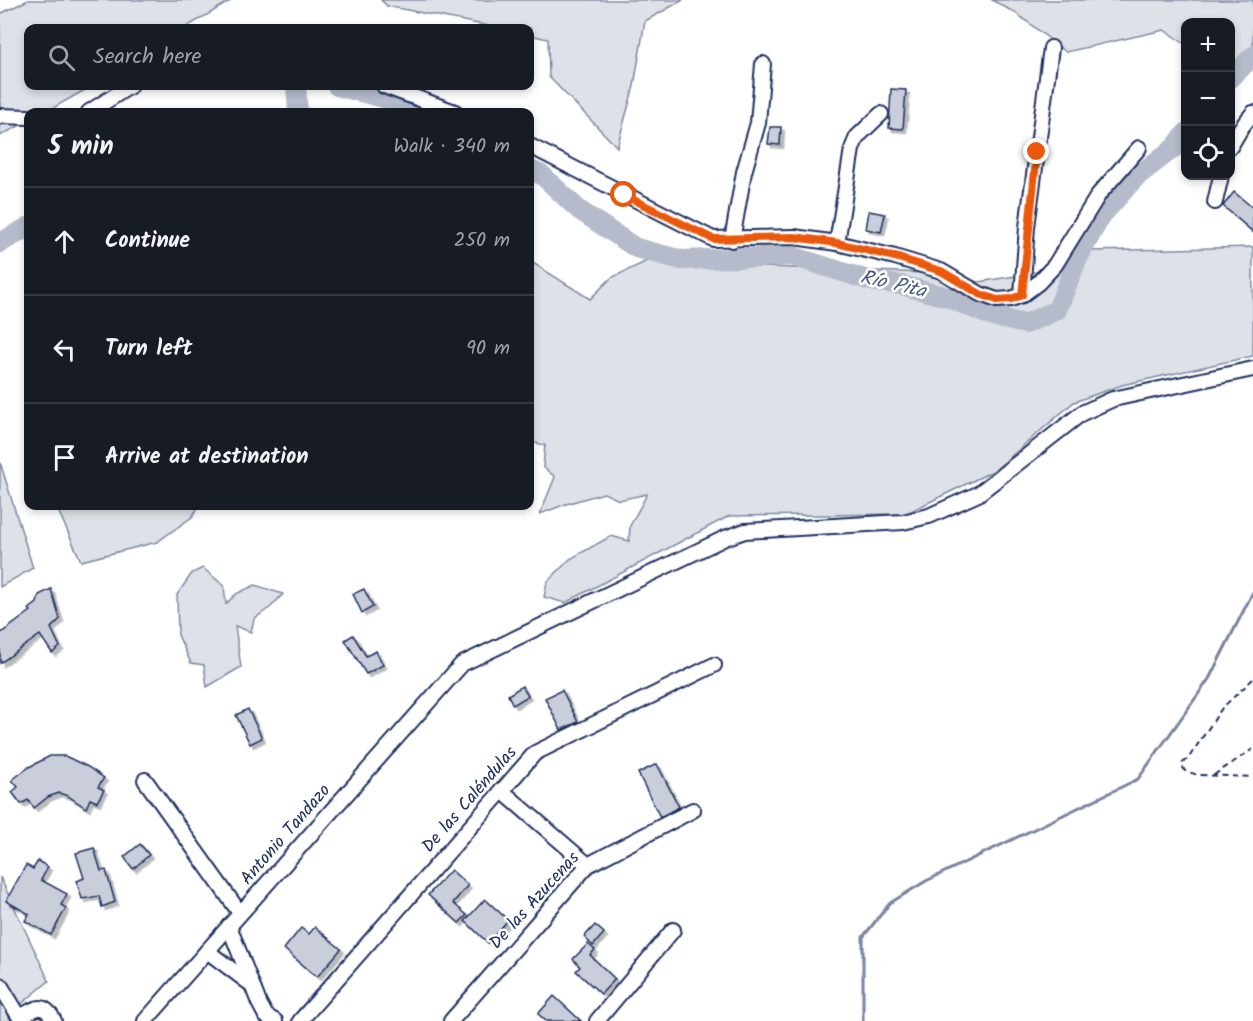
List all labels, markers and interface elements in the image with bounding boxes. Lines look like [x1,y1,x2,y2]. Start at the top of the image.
map controls [1181,18,1235,180]
button: + [1181,18,1235,72]
search box [24,24,534,90]
text: Search here [93,40,201,75]
icon: search [45,41,78,74]
button: − [1181,72,1235,126]
text: 5 min [48,126,114,168]
button: locate [1181,126,1235,180]
text: Walk · 340 m [394,131,510,163]
route end [1023,138,1049,164]
route start [610,181,636,207]
text: Continue [105,224,190,259]
icon: ahead [48,225,81,258]
text: 250 m [454,225,510,257]
water label: Río Pita [857,262,930,308]
text: Turn left [105,332,192,367]
icon: left [48,333,81,366]
text: 90 m [466,333,510,365]
text: Arrive at destination [105,440,308,475]
icon: arrive [48,441,81,474]
street label: De las Caléndulas [415,740,525,860]
street label: Antonio Tandazo [234,778,338,892]
street label: De las Azucenas [483,845,587,957]

